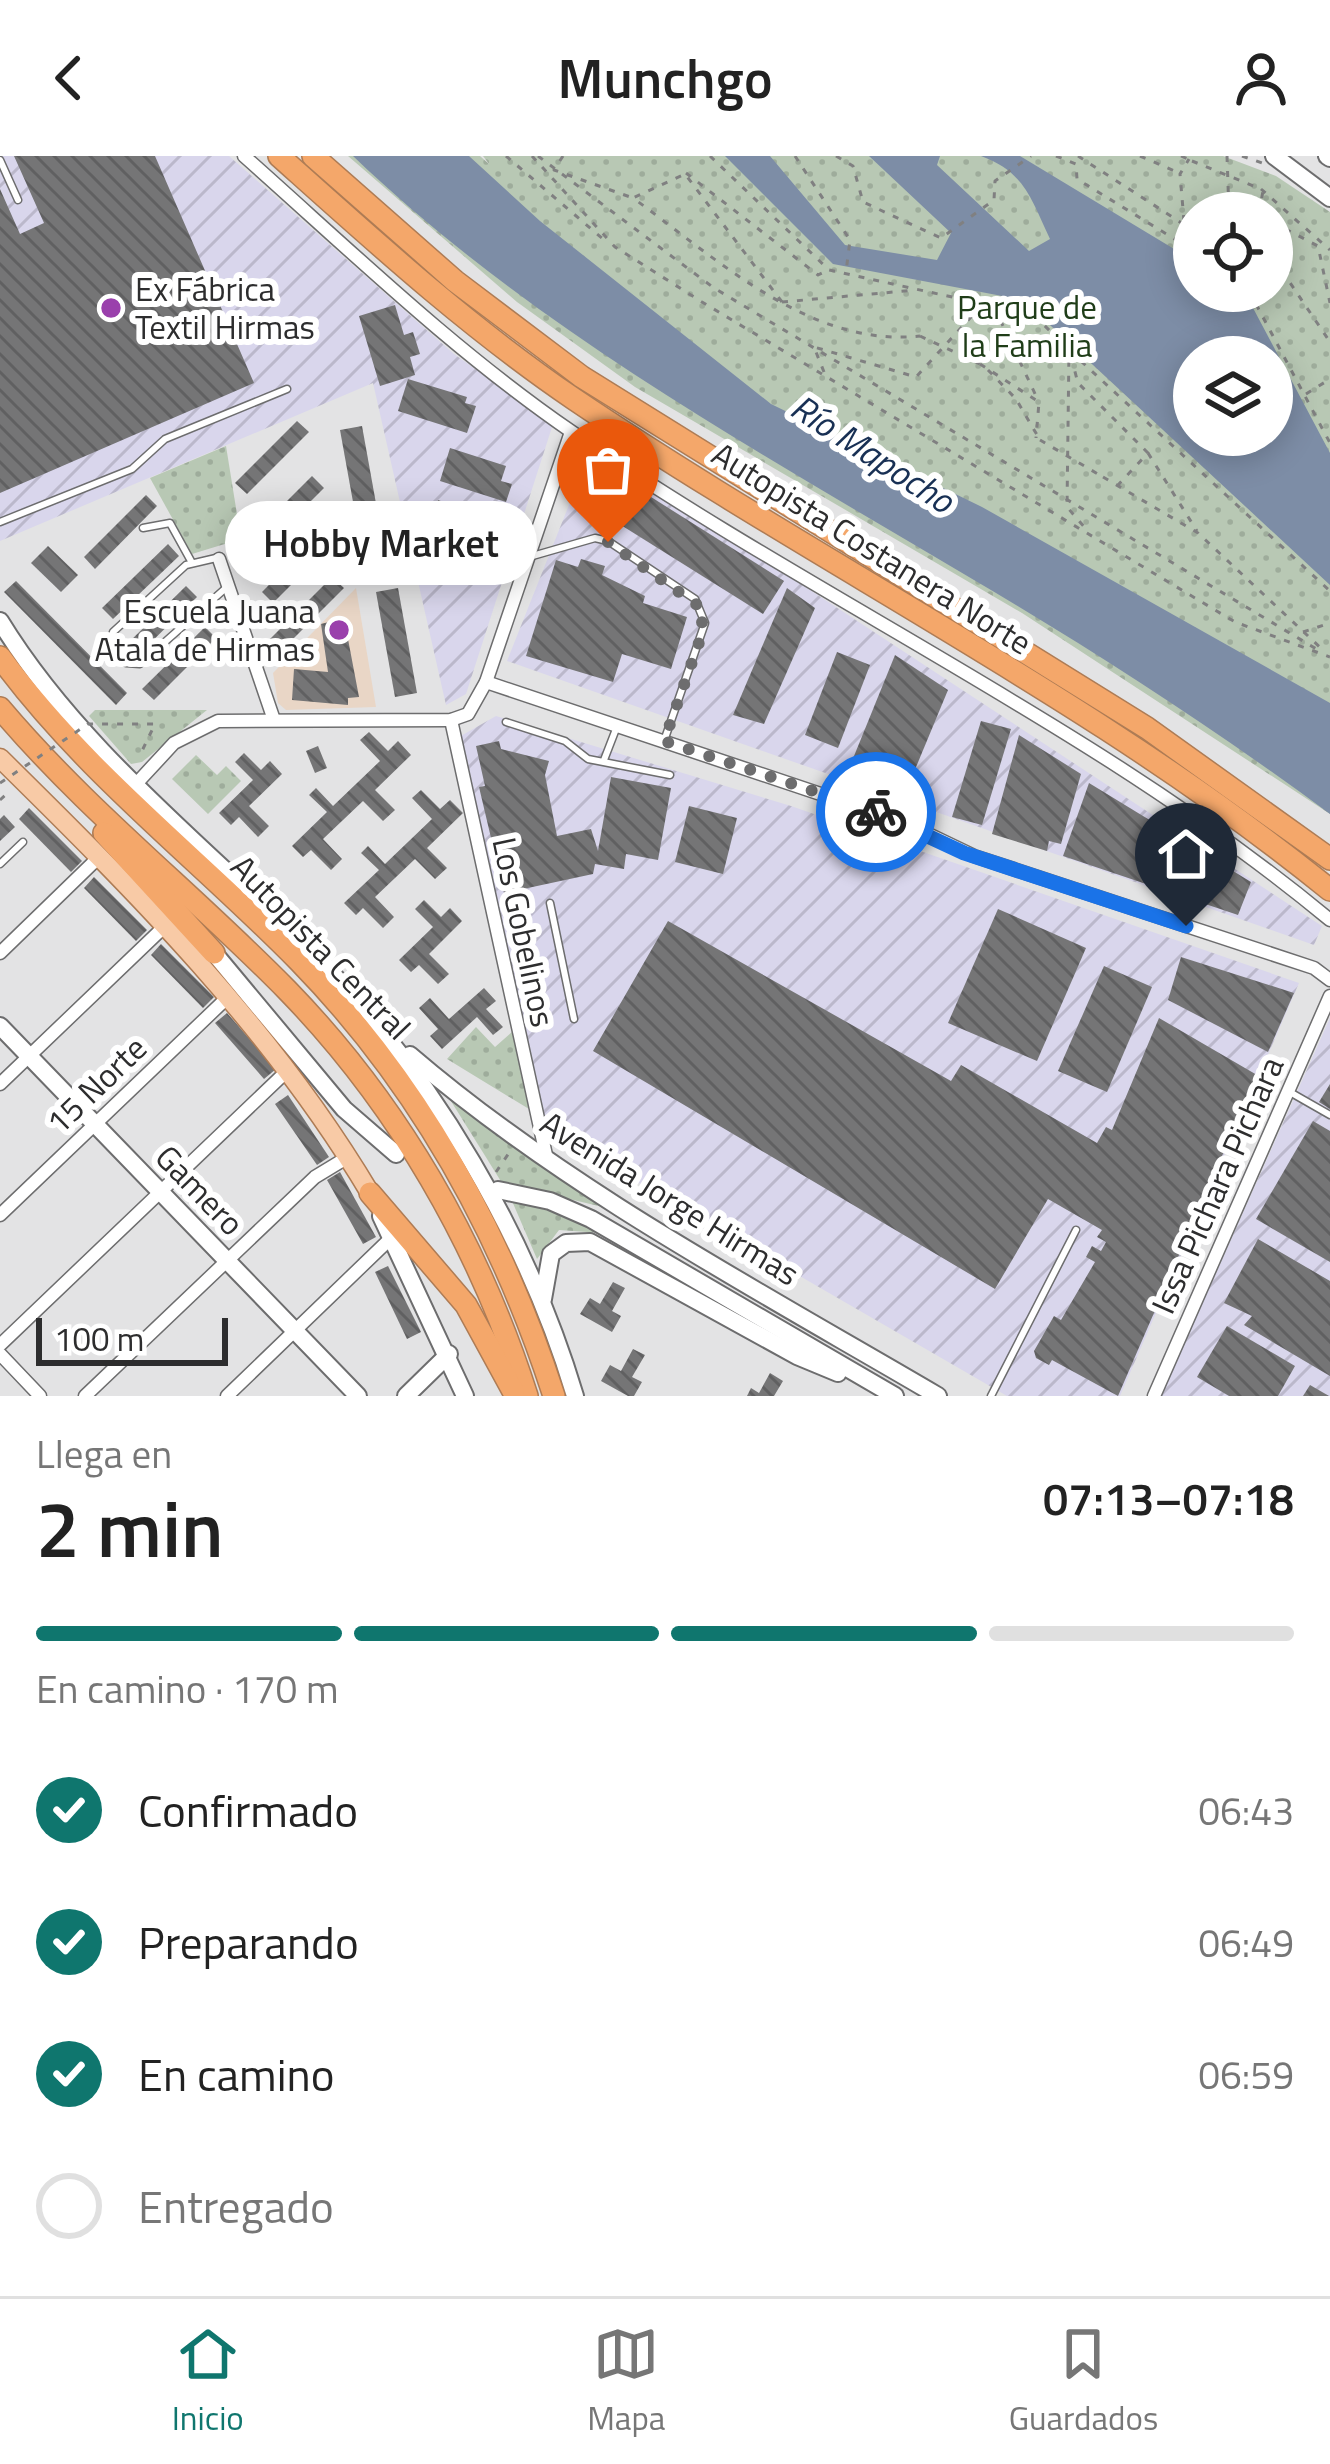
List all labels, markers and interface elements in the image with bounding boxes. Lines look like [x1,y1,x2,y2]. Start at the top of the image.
text: Munchgo [557,37,773,119]
icon: back [36,45,102,111]
icon: person [1228,45,1294,111]
map controls [1173,192,1293,456]
button: locate [1173,192,1293,312]
place label: Ex Fábrica Textil Hirmas [135,264,315,352]
park label: Parque de la Familia [957,282,1097,370]
marker: Ex Fábrica Textil Hirmas [98,295,124,321]
button: layers [1173,336,1293,456]
water label: Río Mapocho [780,379,967,527]
pin [557,419,659,542]
street label: Autopista Costanera Norte [702,429,1042,667]
icon: bag [575,437,641,503]
callout: Hobby Market [224,500,536,584]
text: Hobby Market [263,513,499,572]
place label: Escuela Juana Atala de Hirmas [95,586,315,674]
marker: Escuela Juana Atala de Hirmas [326,617,352,643]
courier [816,752,936,872]
icon: bike [843,779,909,845]
pin [1135,803,1237,926]
icon: home [1153,821,1219,887]
street label: Los Gobelinos [480,833,568,1031]
street label: Autopista Central [219,843,423,1051]
street label: 15 Norte [34,1024,158,1146]
street label: Issa Pichara Pichara [1138,1048,1296,1322]
street label: Avenida Jorge Hirmas [531,1098,809,1298]
street label: Gamero [144,1133,256,1247]
scale bar [36,1312,228,1365]
text: 100 m [54,1314,144,1364]
text: Llega en [36,1424,172,1483]
text: 07:13–07:18 [1043,1464,1294,1532]
text: 2 min [36,1469,224,1587]
text: En camino · 170 m [36,1659,339,1718]
text: Confirmado [138,1776,358,1844]
icon: check [36,1777,102,1843]
text: 06:43 [1198,1781,1294,1840]
text: Preparando [138,1908,359,1976]
icon: check [36,1909,102,1975]
text: 06:49 [1198,1913,1294,1972]
text: En camino [138,2040,335,2108]
icon: check [36,2041,102,2107]
text: 06:59 [1198,2045,1294,2104]
text: Entregado [138,2172,334,2240]
tab: Inicio [172,2321,244,2443]
tab: Mapa [587,2321,665,2443]
tab: Guardados [1009,2321,1158,2443]

